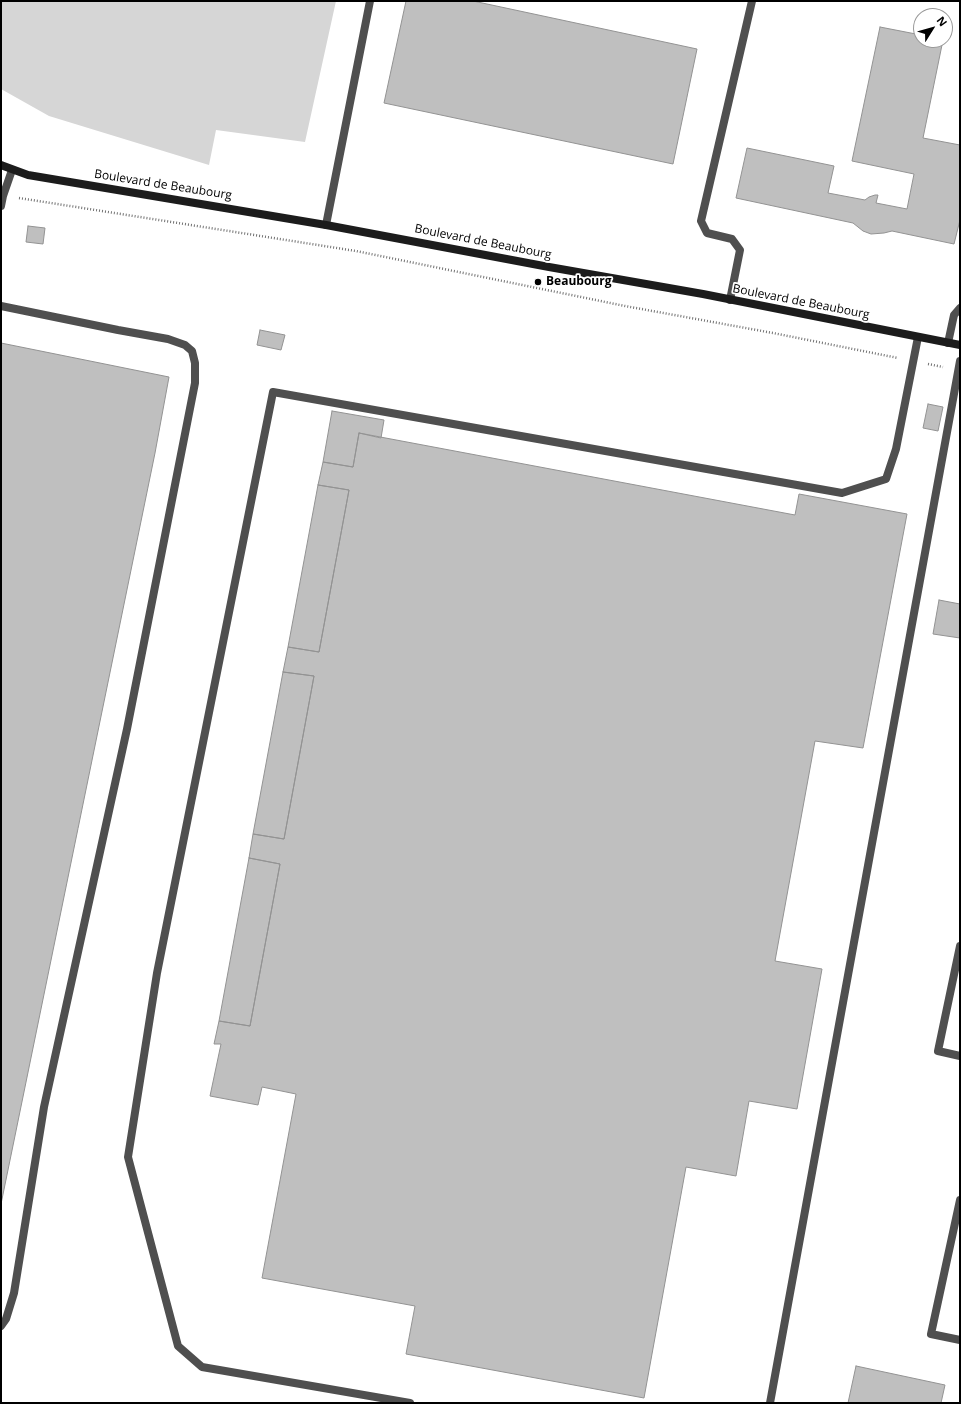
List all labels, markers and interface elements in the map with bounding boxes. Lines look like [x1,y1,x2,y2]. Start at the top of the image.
north arrow [913,8,953,48]
text: N [933,13,951,29]
street label: Boulevard de Beaubourg [93,167,233,203]
street label: Boulevard de Beaubourg [413,222,553,262]
place label: Beaubourg [546,275,611,289]
marker: Beaubourg [533,277,543,287]
street label: Boulevard de Beaubourg [731,282,871,322]

